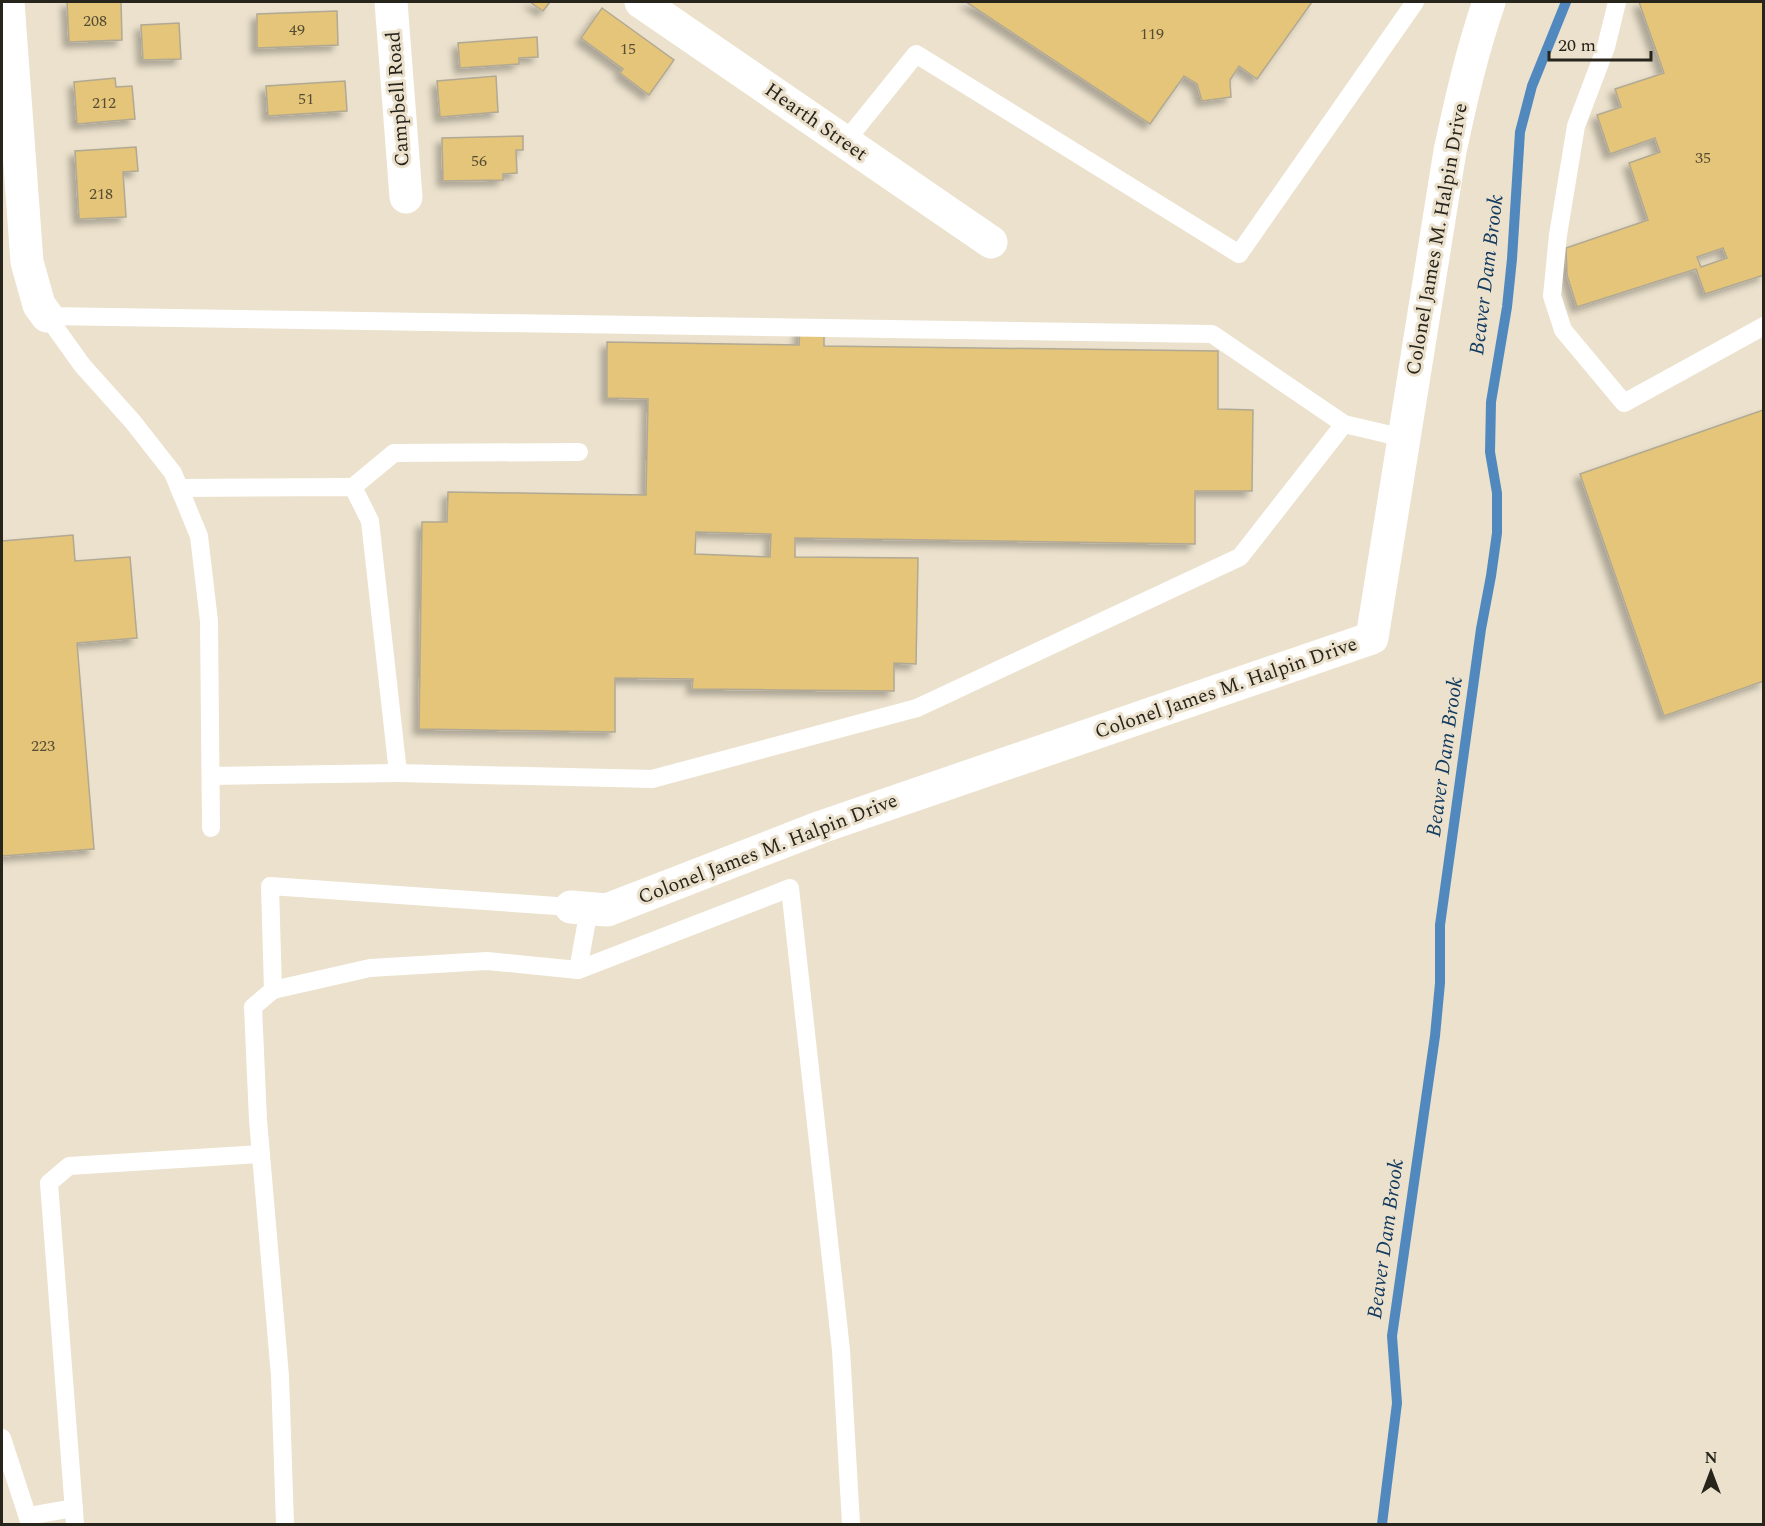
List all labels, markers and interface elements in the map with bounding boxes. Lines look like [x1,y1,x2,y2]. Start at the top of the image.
house number: 208 [83,9,107,33]
house number: 49 [289,18,305,42]
house number: 119 [1140,22,1164,46]
scale bar [1549,24,1651,62]
street label: Campbell Road [378,30,418,168]
text: 20 m [1558,32,1596,59]
house number: 15 [620,37,636,61]
street label: Hearth Street [758,75,874,169]
house number: 51 [298,87,314,111]
house number: 212 [92,91,116,115]
street label: Colonel James M. Halpin Drive [1398,101,1476,377]
house number: 35 [1695,146,1711,170]
house number: 56 [471,149,487,173]
house number: 218 [89,182,113,206]
water label: Beaver Dam Brook [1461,193,1513,357]
street label: Colonel James M. Halpin Drive [1091,629,1361,747]
water label: Beaver Dam Brook [1418,675,1472,839]
house number: 223 [31,734,55,758]
street label: Colonel James M. Halpin Drive [634,786,902,912]
water label: Beaver Dam Brook [1359,1157,1413,1321]
north arrow [1681,1442,1741,1502]
text: N [1704,1446,1718,1470]

